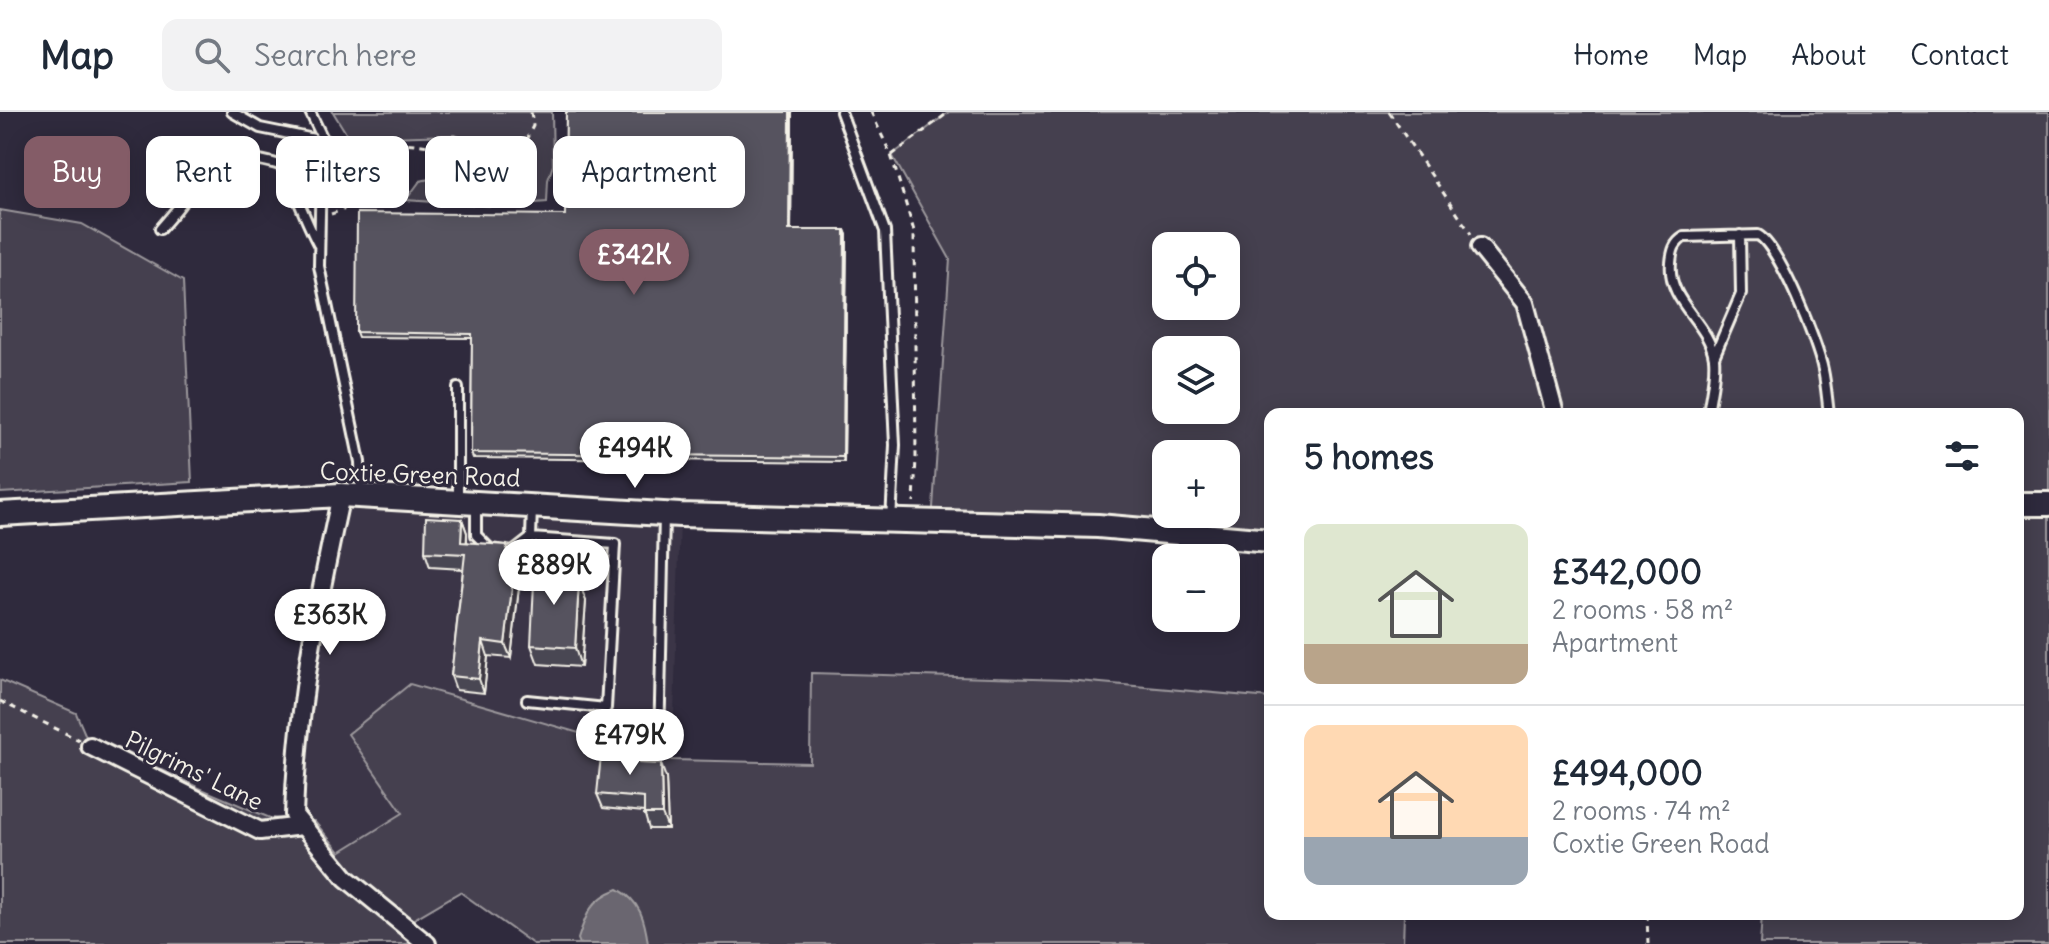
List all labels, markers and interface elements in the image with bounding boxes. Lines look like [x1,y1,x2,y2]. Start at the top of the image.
search box [162,19,722,91]
text: Map [40,32,114,79]
icon: search [190,33,234,77]
text: Search here [254,36,417,74]
text: Home [1573,37,1649,73]
text: Map [1693,37,1747,73]
text: About [1791,37,1866,73]
text: Contact [1910,37,2009,73]
chip: Buy [24,136,130,208]
chip: Rent [146,136,260,208]
chip: Filters [276,136,409,208]
chip: New [425,136,537,208]
chip: Apartment [553,136,745,208]
pin: £342K [578,229,690,297]
map controls [1152,232,1240,632]
button: locate [1152,232,1240,320]
text: £342K [597,238,671,271]
button: layers [1152,336,1240,424]
pin: £494K [579,422,691,490]
text: £494K [598,431,672,464]
icon: filters [1940,434,1984,478]
text: 5 homes [1304,435,1434,478]
button: + [1152,440,1240,528]
street label: Coxtie Green Road [319,456,521,492]
pin: £889K [498,539,610,607]
button: − [1152,544,1240,632]
text: £889K [517,548,591,581]
text: £342,000 [1552,550,1702,593]
icon: home [1368,556,1464,652]
pin: £363K [274,589,386,657]
text: 2 rooms · 58 m² [1552,593,1733,626]
text: £363K [293,598,367,631]
text: Apartment [1552,626,1678,659]
pin: £479K [574,709,686,777]
text: £479K [594,718,666,751]
street label: Pilgrims' Lane [121,724,268,816]
text: £494,000 [1552,751,1703,794]
icon: home [1368,757,1464,853]
text: 2 rooms · 74 m² [1552,794,1731,827]
text: Coxtie Green Road [1552,827,1770,860]

